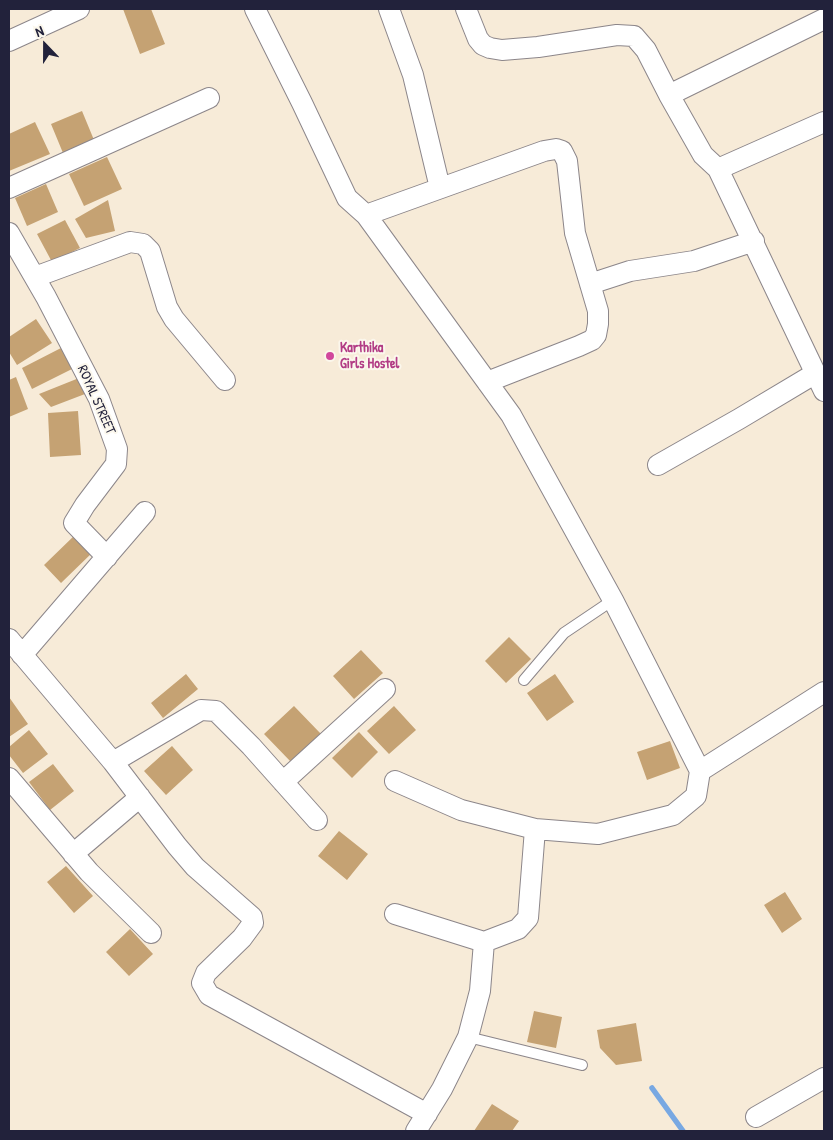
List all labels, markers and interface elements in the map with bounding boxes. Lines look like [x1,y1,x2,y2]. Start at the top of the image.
north arrow [20,20,70,70]
text: N [32,20,46,41]
place label: Karthika Girls Hostel [340,340,399,372]
marker: Karthika Girls Hostel [324,350,336,362]
street label: ROYAL STREET [73,363,119,437]

